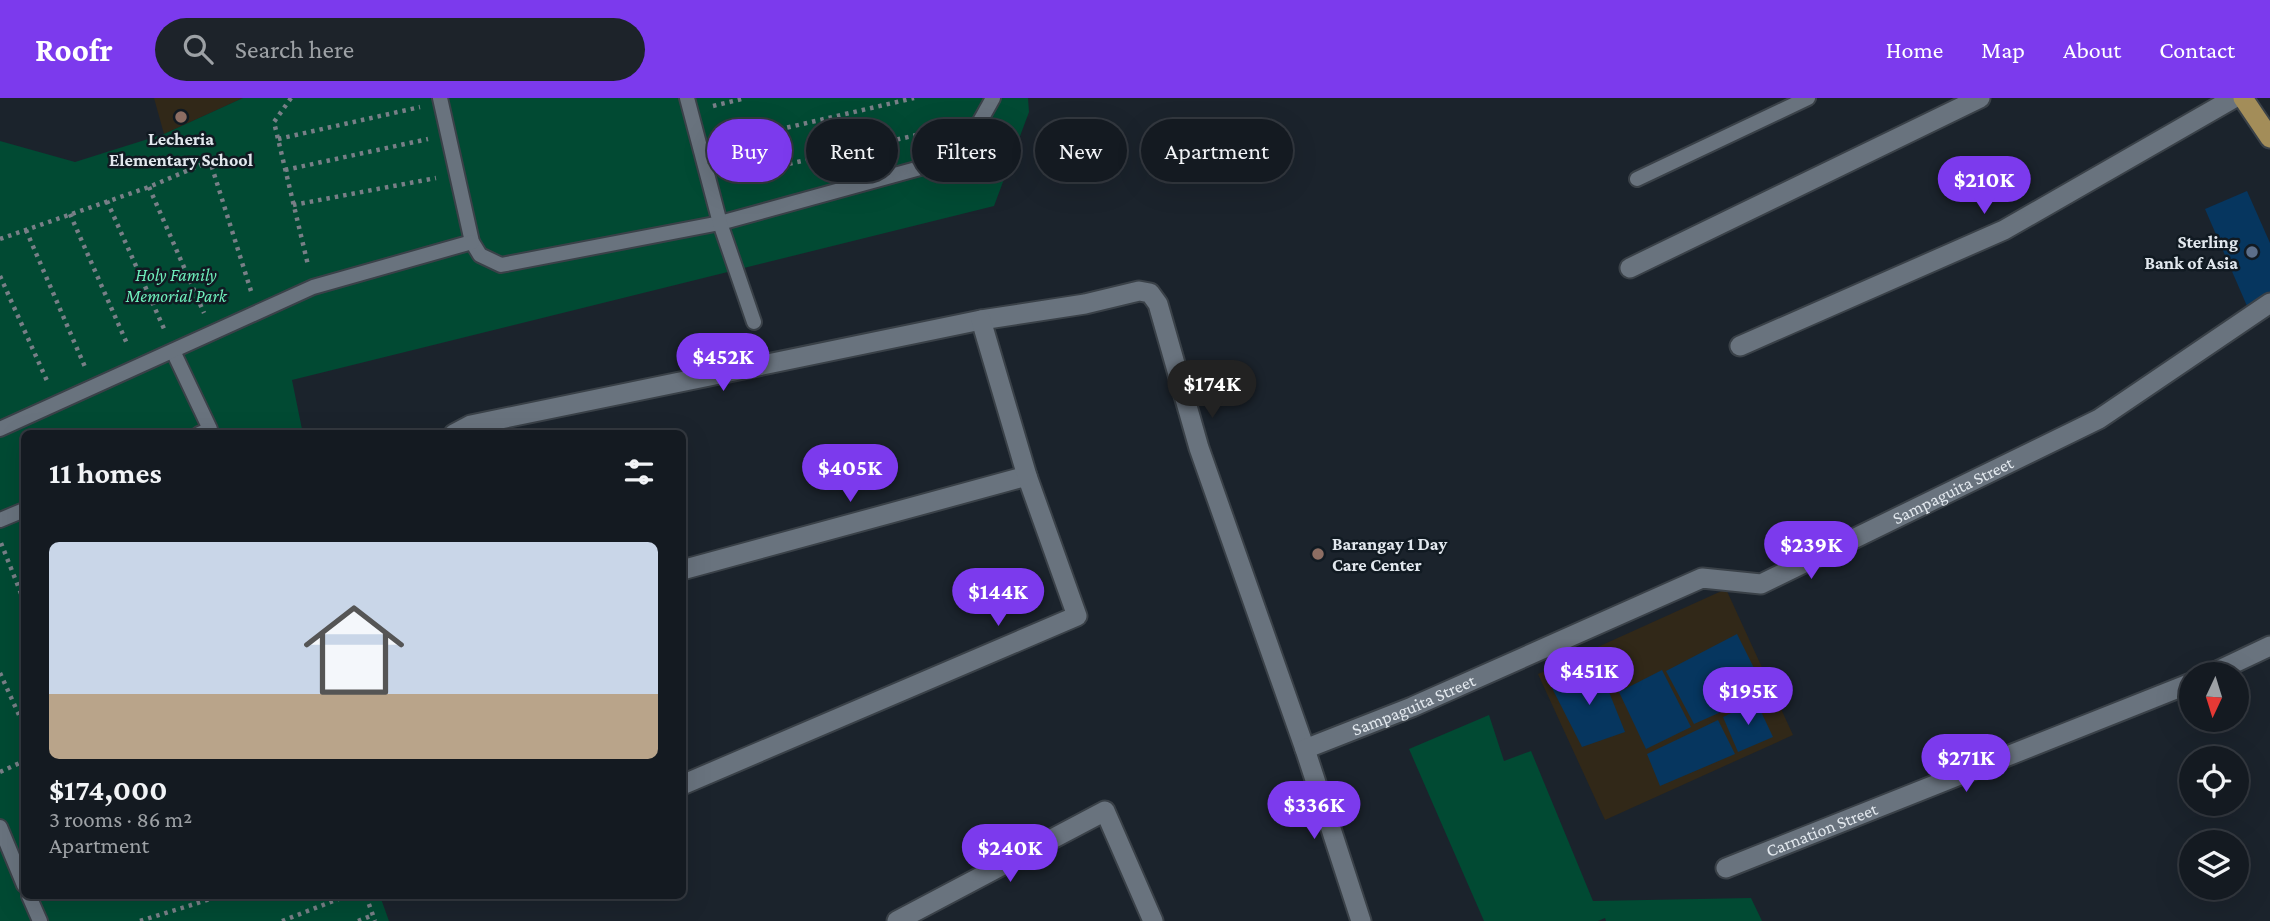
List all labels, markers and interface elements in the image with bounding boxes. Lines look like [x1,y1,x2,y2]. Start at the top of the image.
search box [155,18,645,81]
icon: search [179,30,217,68]
text: Roofr [35,31,113,68]
text: Search here [235,35,354,64]
text: Home [1886,36,1943,63]
text: Map [1981,36,2025,63]
text: About [2063,36,2121,63]
text: Contact [2159,36,2235,63]
marker: Lecheria Elementary School [173,109,189,125]
chip: Buy [707,119,792,182]
chip: Rent [806,119,898,182]
chip: Filters [912,119,1021,182]
chip: New [1035,119,1127,182]
chip: Apartment [1141,119,1293,182]
place label: Lecheria Elementary School [109,129,253,170]
pin: $210K [1935,156,2033,216]
text: $210K [1954,166,2014,192]
place label: Sterling Bank of Asia [2144,232,2238,273]
marker: Sterling Bank of Asia [2244,244,2260,260]
park label: Holy Family Memorial Park [124,265,228,306]
pin: $452K [674,334,772,393]
text: $452K [692,343,754,369]
pin: $174K [1163,360,1261,420]
text: $174K [1183,370,1241,396]
pin: $405K [801,444,899,504]
street label: Sampaguita Street [1889,452,2017,528]
icon: filters [620,453,658,491]
text: $405K [818,454,882,480]
text: 11 homes [49,456,162,489]
pin: $239K [1762,522,1860,581]
text: $239K [1780,531,1842,557]
place label: Barangay 1 Day Care Center [1332,534,1448,575]
marker: Barangay 1 Day Care Center [1310,546,1326,562]
pin: $144K [949,568,1047,628]
text: $144K [968,578,1028,604]
icon: home [291,587,417,713]
pin: $451K [1540,648,1638,707]
text: $451K [1560,657,1618,683]
north arrow [2179,662,2249,732]
map controls [2179,662,2249,900]
pin: $195K [1699,668,1797,727]
street label: Sampaguita Street [1349,670,1479,740]
text: $195K [1719,677,1777,703]
pin: $271K [1917,734,2015,794]
text: $271K [1937,744,1995,770]
button: locate [2179,746,2249,816]
text: $174,000 [49,773,167,806]
pin: $336K [1265,782,1363,841]
text: $336K [1283,791,1345,817]
street label: Carnation Street [1763,798,1881,861]
text: 3 rooms · 86 m² [49,806,192,832]
pin: $240K [961,824,1059,884]
button: layers [2179,830,2249,900]
text: Apartment [49,832,149,858]
text: $240K [978,834,1042,860]

